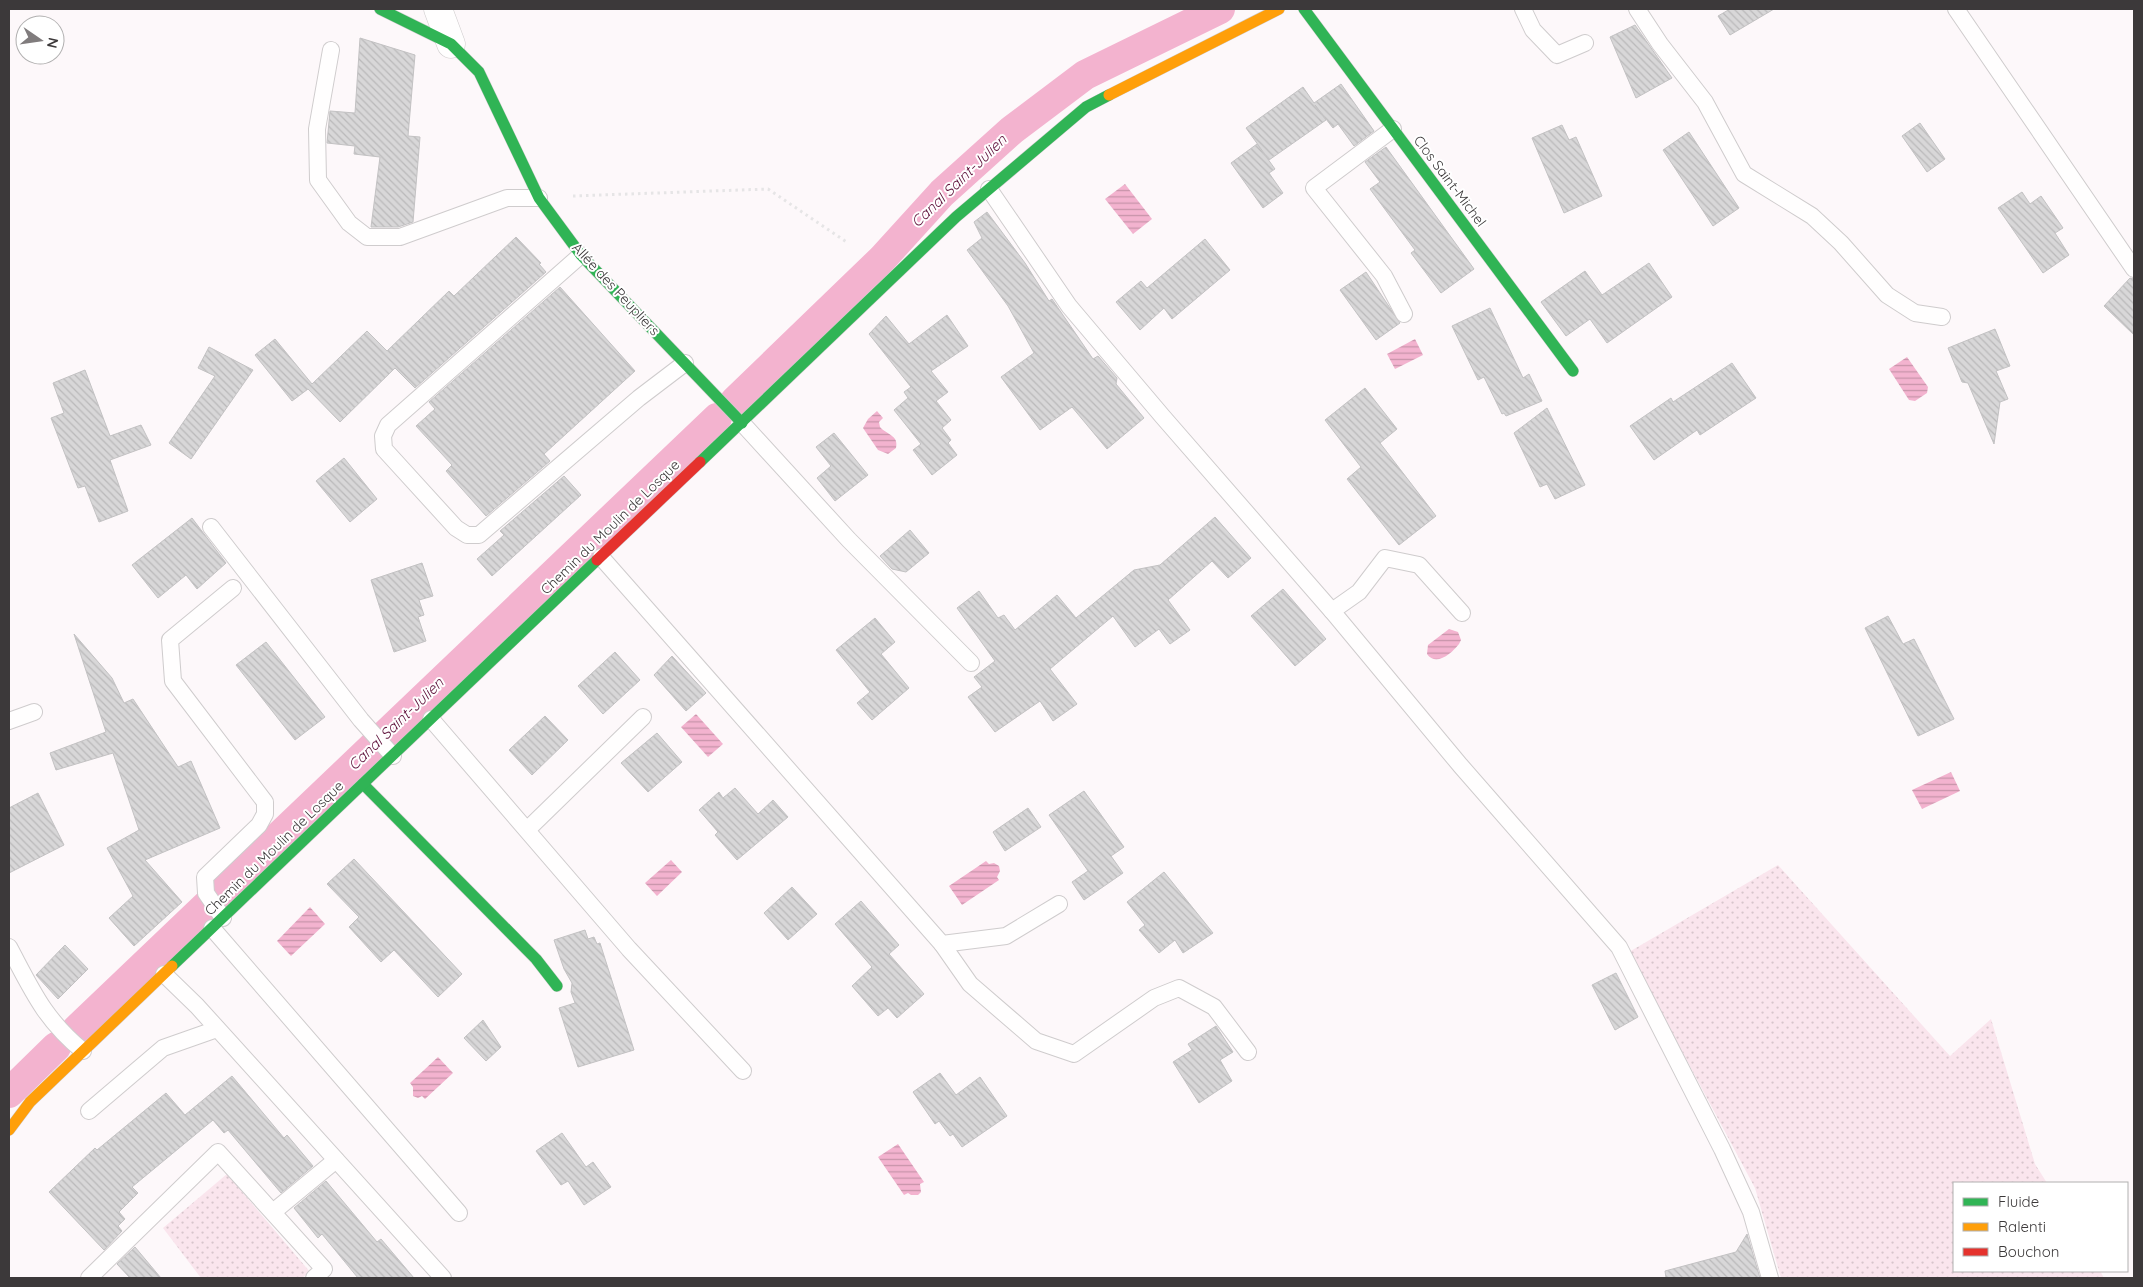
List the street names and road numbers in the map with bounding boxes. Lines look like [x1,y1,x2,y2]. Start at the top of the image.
street label: Clos Saint-Michel [1410,132,1490,230]
street label: Allée des Peupliers [568,239,664,339]
street label: Chemin du Moulin de Losque [537,456,683,598]
street label: Chemin du Moulin de Losque [201,777,347,919]

